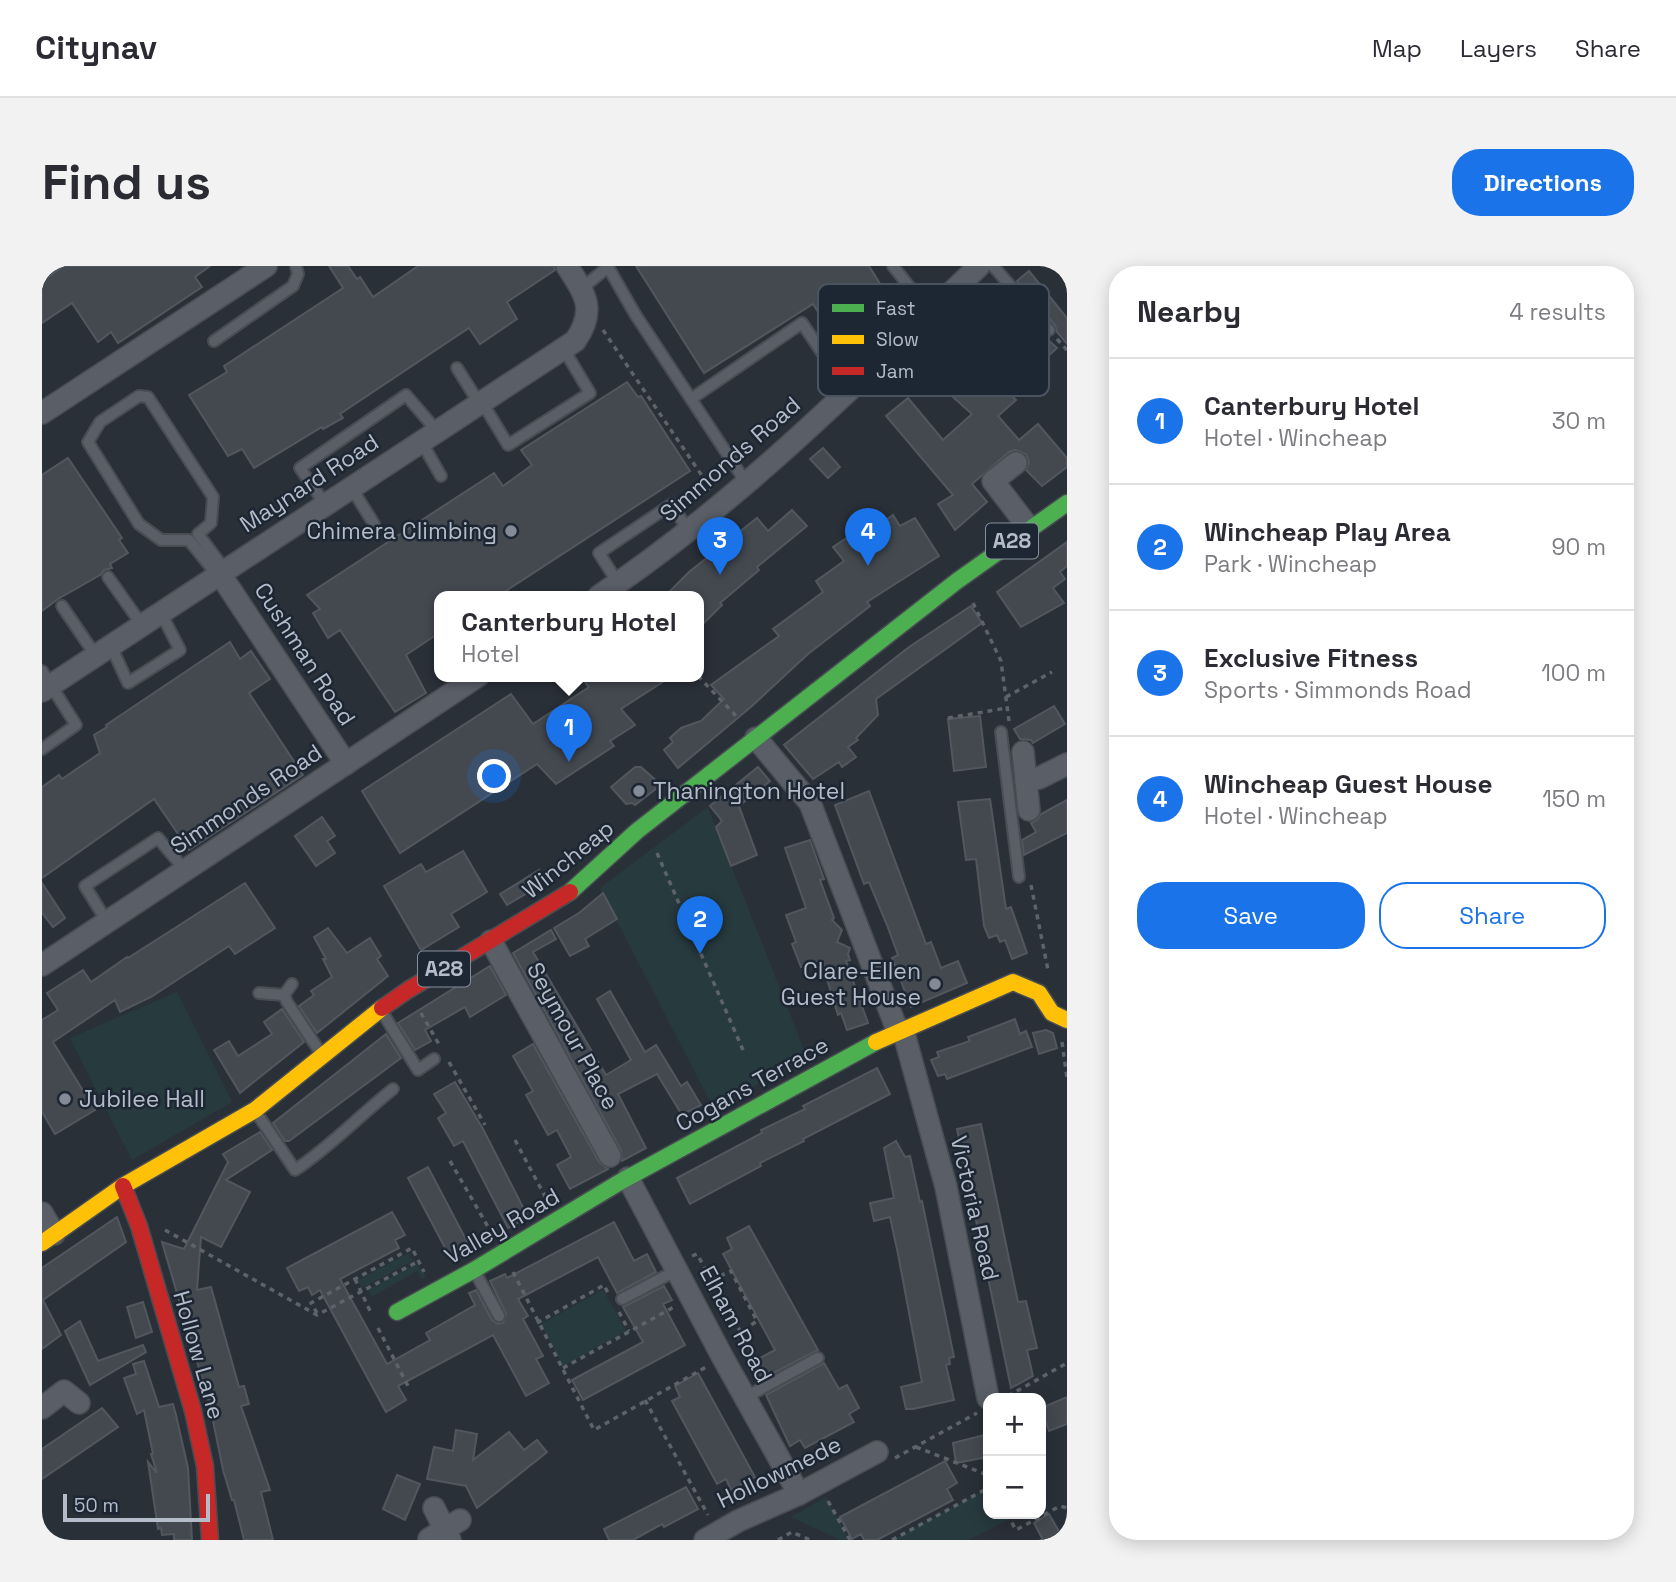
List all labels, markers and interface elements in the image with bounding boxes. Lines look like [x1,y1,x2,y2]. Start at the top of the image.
text: Citynav [35,27,157,69]
text: Map [1372,33,1422,64]
text: Layers [1460,33,1537,64]
text: Share [1575,33,1641,64]
button: Directions [1452,149,1634,216]
text: Find us [42,151,211,213]
legend [818,284,1049,396]
text: Nearby [1137,292,1241,331]
text: Fast [876,296,916,321]
text: 4 results [1509,297,1606,327]
text: Slow [876,327,919,352]
text: Jam [876,359,914,384]
text: Canterbury Hotel [1204,389,1420,423]
street label: Simmonds Road [653,390,807,528]
text: 1 [1155,406,1165,436]
text: 30 m [1552,406,1606,436]
text: Hotel · Wincheap [1204,423,1388,453]
street label: Maynard Road [234,427,384,539]
pin: 4 [845,508,891,566]
text: Wincheap Play Area [1204,515,1451,549]
place label: Chimera Climbing [307,516,497,546]
pin: 3 [697,517,743,575]
marker: Chimera Climbing [503,523,519,539]
road number: A28 [986,524,1038,558]
text: 2 [1153,532,1167,562]
text: 90 m [1551,532,1606,562]
text: Park · Wincheap [1204,549,1377,579]
street label: Cushman Road [248,577,362,731]
popup [434,591,704,682]
text: Canterbury Hotel [461,605,677,639]
text: Hotel [461,639,520,669]
text: Exclusive Fitness [1204,641,1418,675]
text: 3 [1153,658,1167,688]
text: 100 m [1541,658,1606,688]
text: Sports · Simmonds Road [1204,675,1472,705]
pin: 1 [546,704,592,762]
street label: Simmonds Road [164,737,328,861]
your location [477,759,511,793]
text: Wincheap Guest House [1204,767,1492,801]
place label: Thanington Hotel [653,776,845,806]
marker: Thanington Hotel [631,783,647,799]
text: 4 [1153,784,1167,814]
text: 150 m [1542,784,1606,814]
text: Hotel · Wincheap [1204,801,1388,831]
street label: Wincheap [516,813,620,905]
button: Save [1137,882,1365,949]
button: Share [1379,882,1606,949]
pin: 2 [677,896,723,954]
road number: A28 [418,952,470,986]
place label: Clare-Ellen Guest House [781,956,921,1012]
street label: Seymour Place [520,957,626,1115]
marker: Clare-Ellen Guest House [927,976,943,992]
street label: Cogans Terrace [670,1030,834,1138]
place label: Jubilee Hall [79,1084,205,1114]
marker: Jubilee Hall [57,1091,73,1107]
street label: Victoria Road [944,1133,1006,1283]
street label: Valley Road [439,1181,565,1271]
street label: Elham Road [693,1260,779,1388]
street label: Hollow Lane [166,1287,232,1423]
map controls [983,1393,1046,1519]
button: + [983,1393,1046,1456]
street label: Hollowmede [712,1429,846,1515]
button: − [983,1456,1046,1519]
scale bar [63,1491,210,1523]
text: 50 m [74,1493,119,1518]

